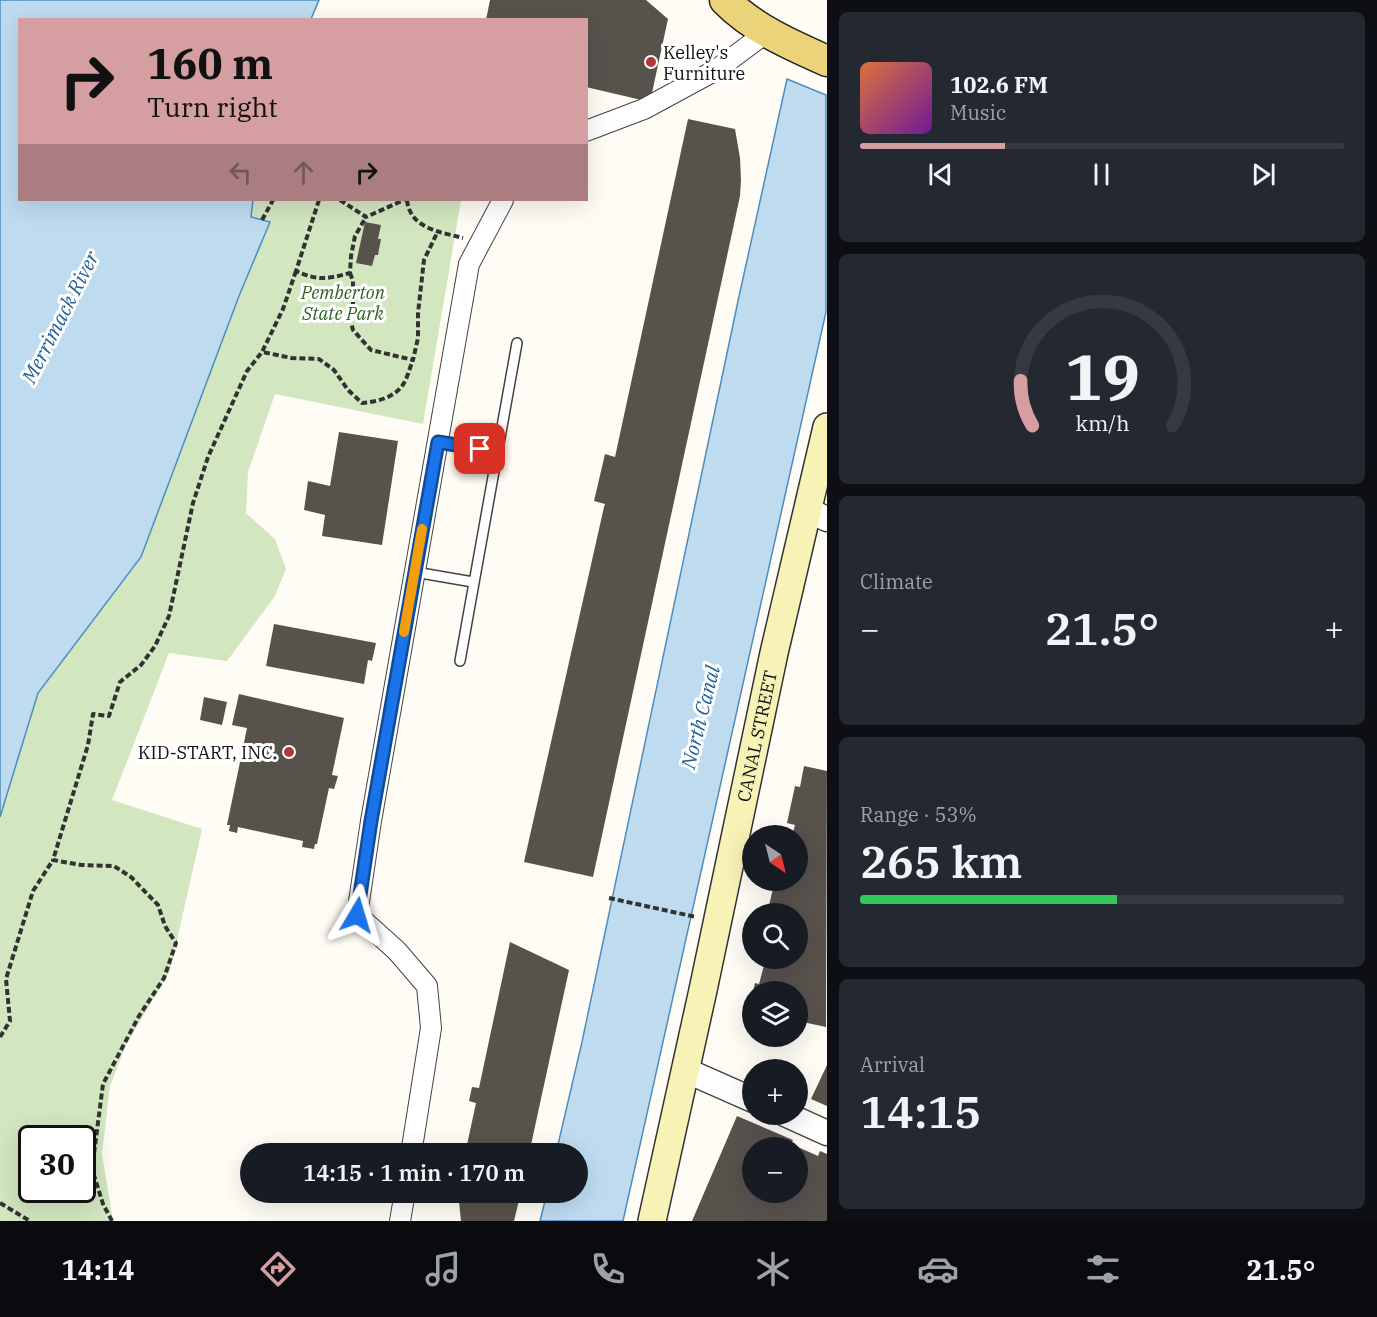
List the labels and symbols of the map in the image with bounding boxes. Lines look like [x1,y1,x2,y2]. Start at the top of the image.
place label: Kelley's Furniture [663,41,745,85]
marker: Kelley's Furniture [644,55,658,69]
water label: Merrimack River [15,245,105,388]
park label: Pemberton State Park [300,281,386,325]
pin [454,423,505,474]
water label: North Canal [674,662,726,772]
street label: CANAL STREET [731,668,782,804]
place label: KID-START, INC. [138,741,277,764]
marker: KID-START, INC. [282,745,296,759]
north arrow [742,825,808,891]
position arrow [325,883,389,947]
speed limit sign: 30 [18,1125,96,1203]

